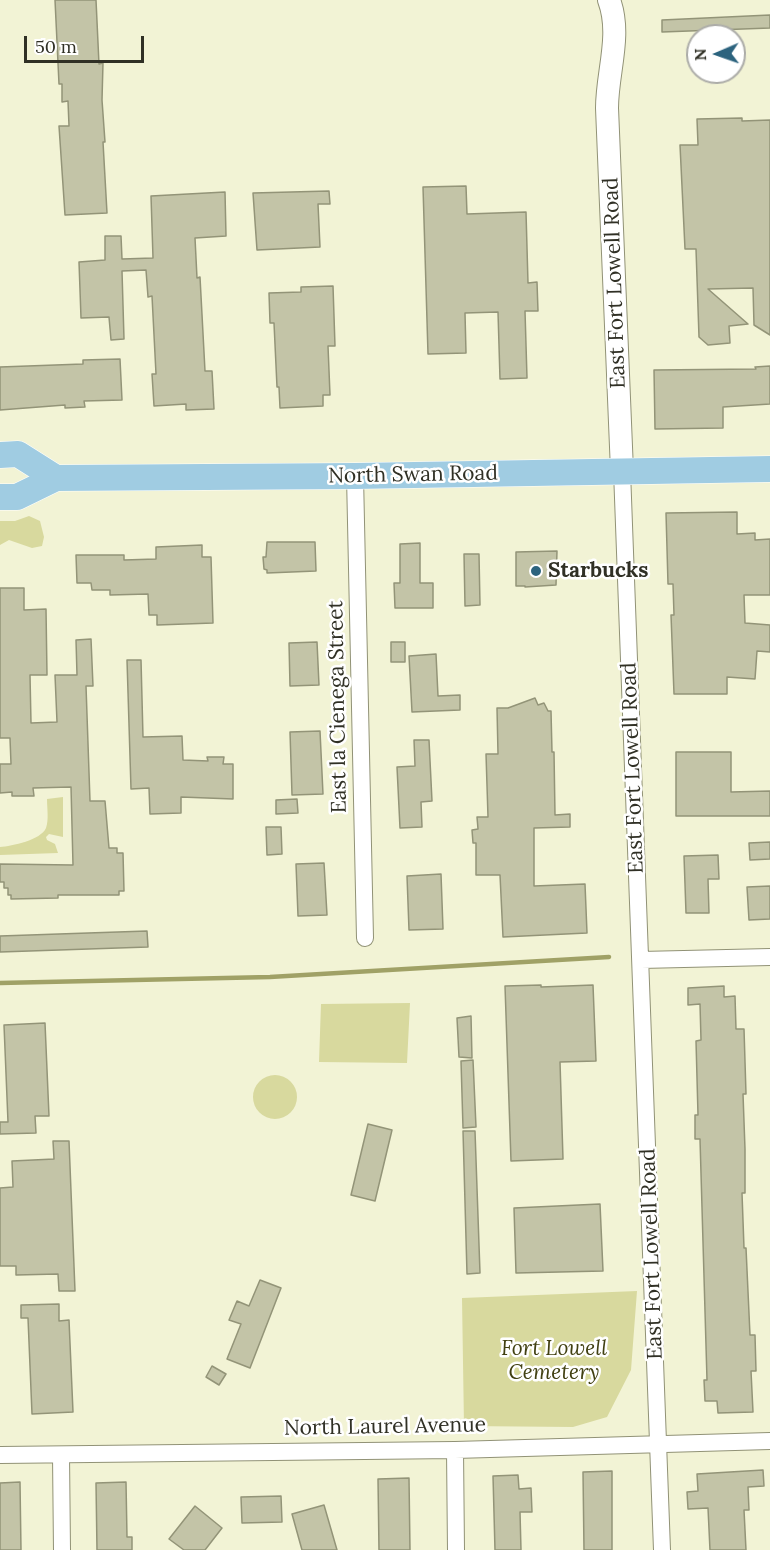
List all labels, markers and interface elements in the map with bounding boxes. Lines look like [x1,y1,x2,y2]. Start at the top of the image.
scale bar [27,24,147,62]
north arrow [686,24,746,84]
text: 50 m [35,35,77,58]
text: N [690,48,710,61]
street label: East Fort Lowell Road [599,177,631,389]
street label: North Swan Road [328,461,498,489]
place label: Starbucks [548,558,649,584]
marker: Starbucks [529,564,543,578]
street label: East la Cienega Street [324,600,352,814]
street label: East Fort Lowell Road [617,662,649,874]
street label: East Fort Lowell Road [636,1148,668,1360]
park label: Fort Lowell Cemetery [501,1336,607,1386]
street label: North Laurel Avenue [284,1413,486,1441]

